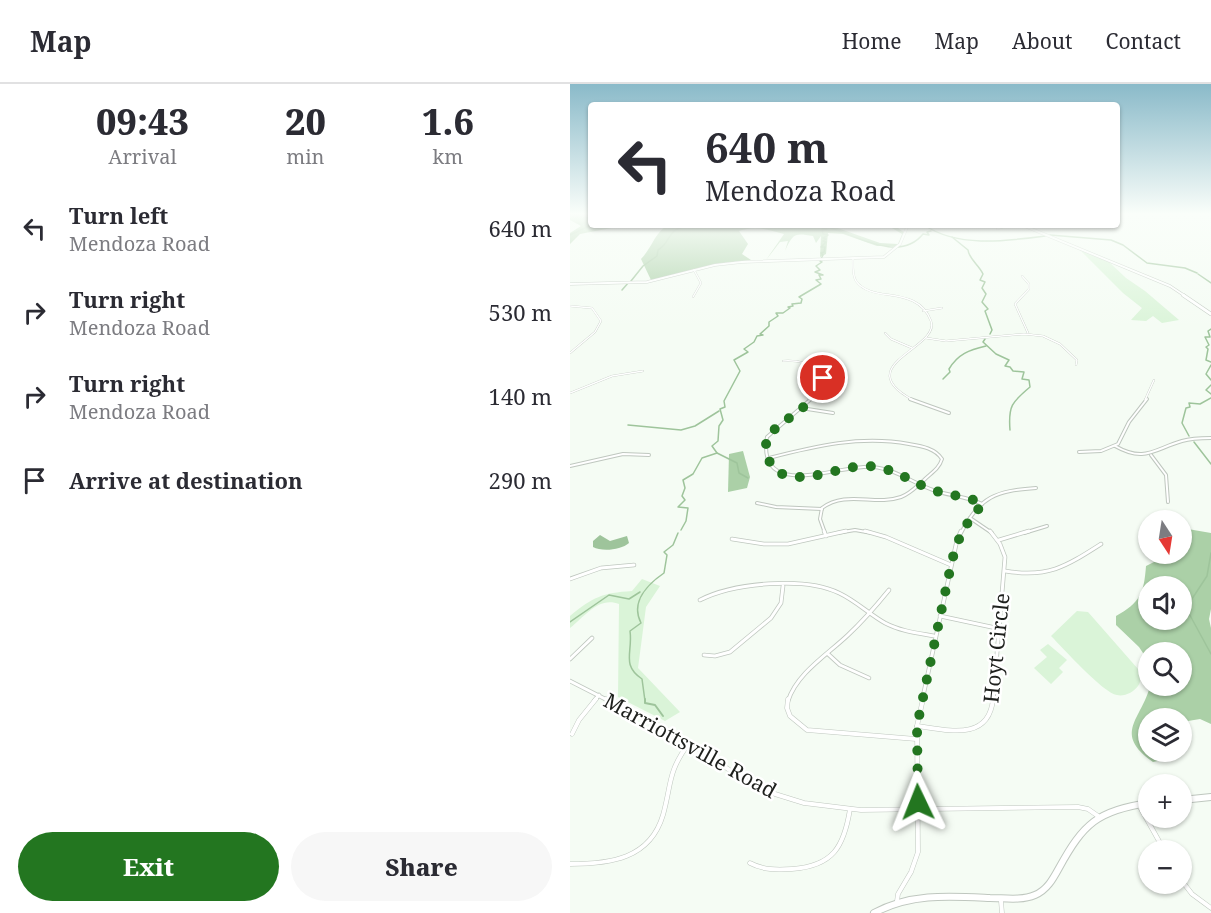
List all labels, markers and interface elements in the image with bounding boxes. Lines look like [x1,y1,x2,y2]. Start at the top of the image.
text: Map [30,22,92,60]
text: Home [842,27,902,55]
text: Map [935,27,979,55]
text: About [1012,27,1073,55]
text: Contact [1106,27,1181,55]
text: 09:43 [96,97,189,146]
text: 20 [285,97,326,146]
text: 1.6 [422,97,474,146]
text: 640 m [705,118,829,175]
icon: left [606,126,684,204]
text: Arrival [108,143,177,170]
text: min [286,143,325,170]
text: km [433,143,463,170]
text: Mendoza Road [705,172,895,209]
text: Turn left [69,200,168,230]
icon: left [18,212,51,245]
text: 640 m [489,213,552,243]
text: Mendoza Road [69,230,210,257]
text: Turn right [69,284,185,314]
icon: right [18,296,51,329]
text: 530 m [489,297,552,327]
text: Mendoza Road [69,314,210,341]
pin [797,352,848,403]
icon: arrive [806,361,839,394]
text: Turn right [69,368,185,398]
icon: right [18,380,51,413]
text: 140 m [489,381,552,411]
text: Mendoza Road [69,398,210,425]
icon: arrive [18,464,51,497]
text: Arrive at destination [69,465,303,495]
text: 290 m [489,465,552,495]
north arrow [1138,510,1192,564]
map controls [1138,510,1192,894]
button: sound [1138,576,1192,630]
street label: Hoyt Circle [976,591,1016,704]
button: search [1138,642,1192,696]
street label: Marriottsville Road [599,686,782,804]
button: layers [1138,708,1192,762]
position arrow [886,770,950,834]
button: + [1138,774,1192,828]
button: Exit [18,832,279,901]
button: Share [291,832,552,901]
button: − [1138,840,1192,894]

